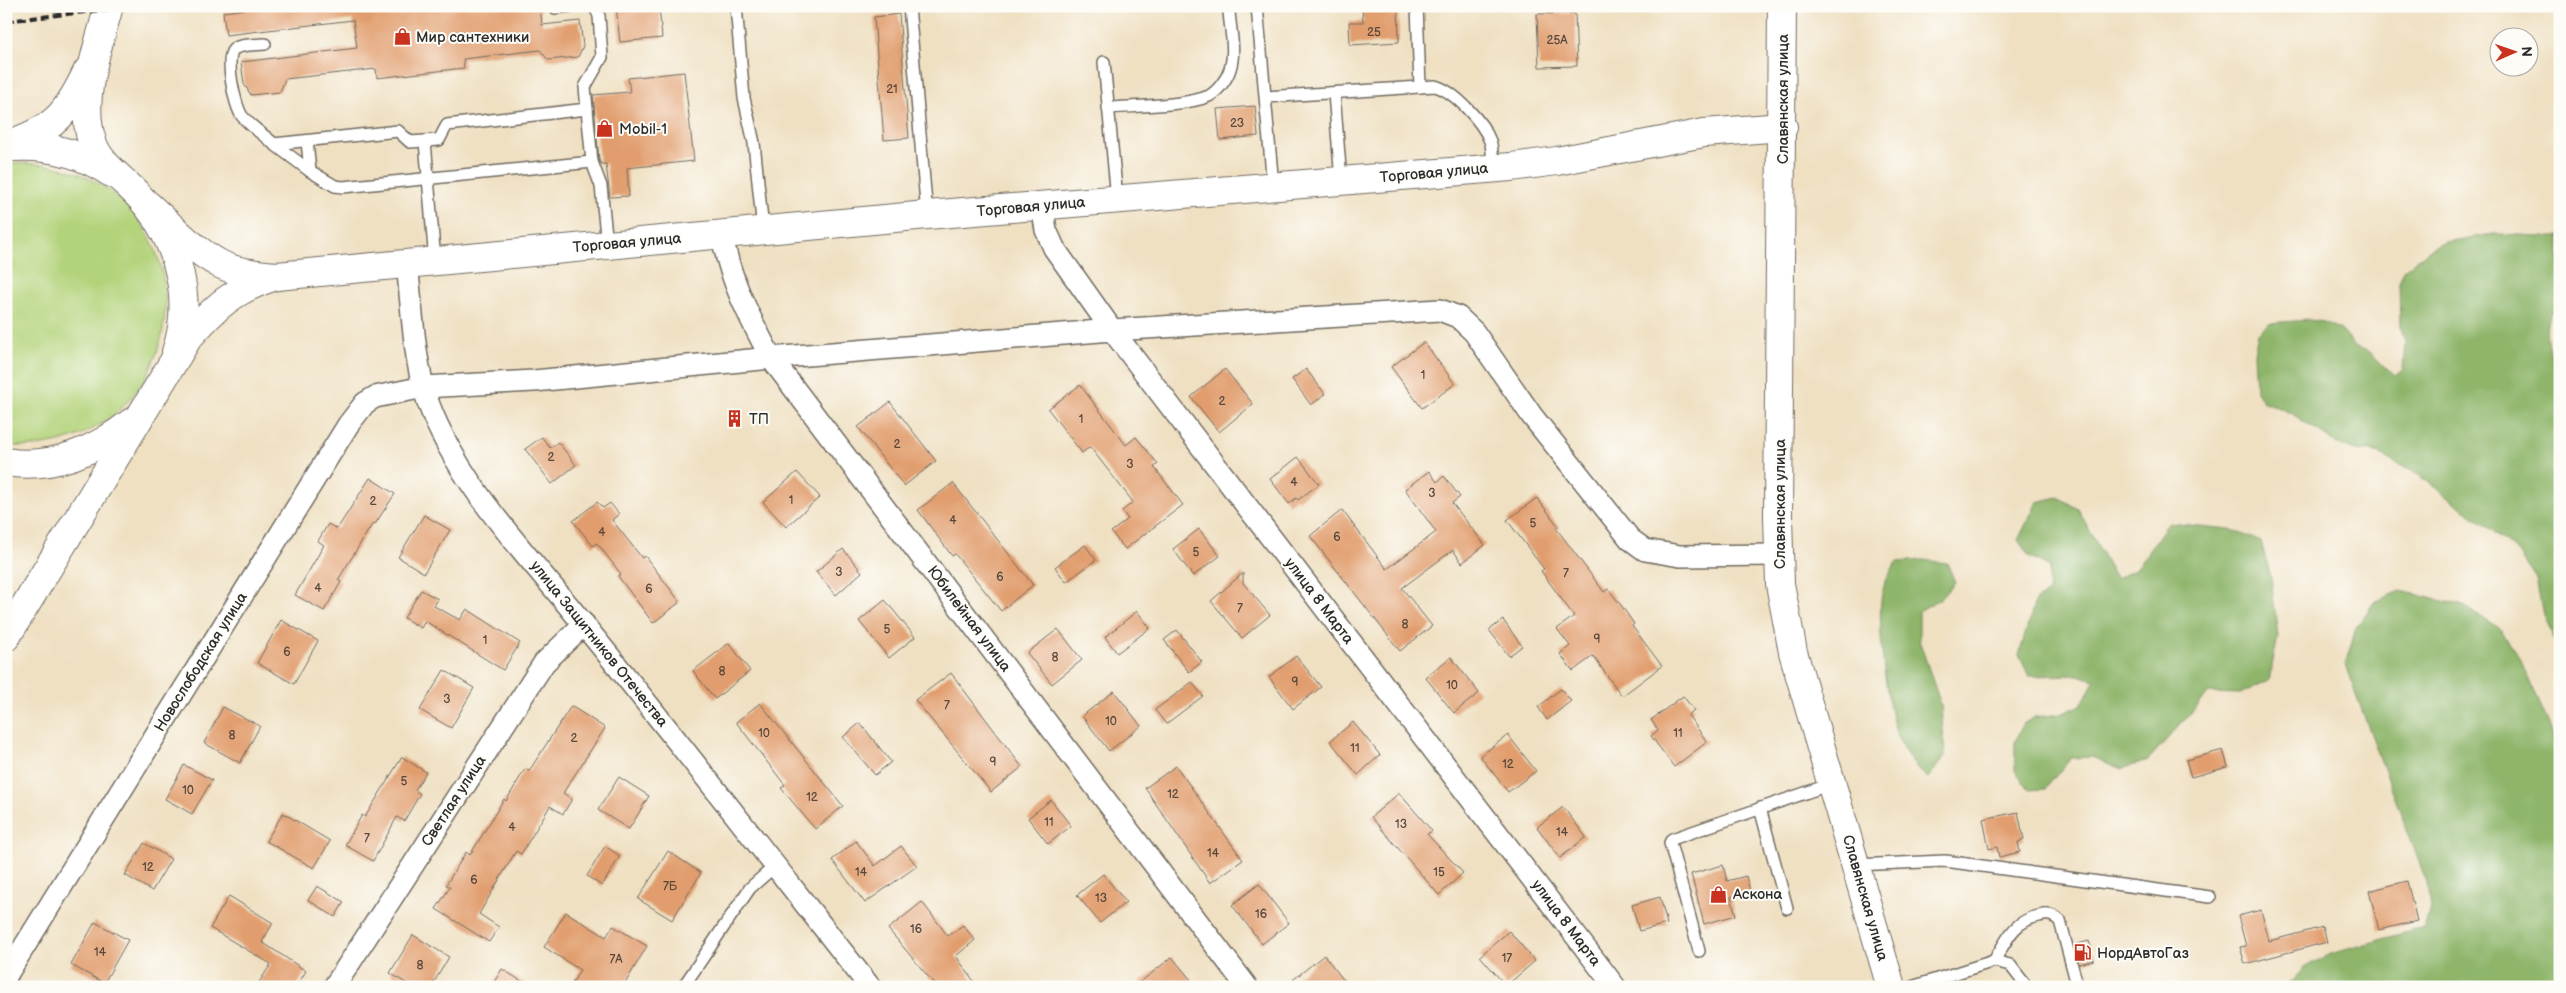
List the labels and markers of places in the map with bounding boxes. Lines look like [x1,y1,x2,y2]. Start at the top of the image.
shop icon: Мир сантехники [392,27,412,47]
place label: Мир сантехники [416,28,529,47]
shop icon: Mobil-1 [595,119,615,139]
place label: Mobil-1 [619,120,667,139]
building icon: ТП [725,409,745,429]
place label: ТП [749,410,769,429]
shop icon: Аскона [1709,884,1729,904]
place label: Аскона [1732,885,1783,904]
fuel station icon: НордАвтоГаз [2073,943,2093,963]
place label: НордАвтоГаз [2097,944,2189,963]

